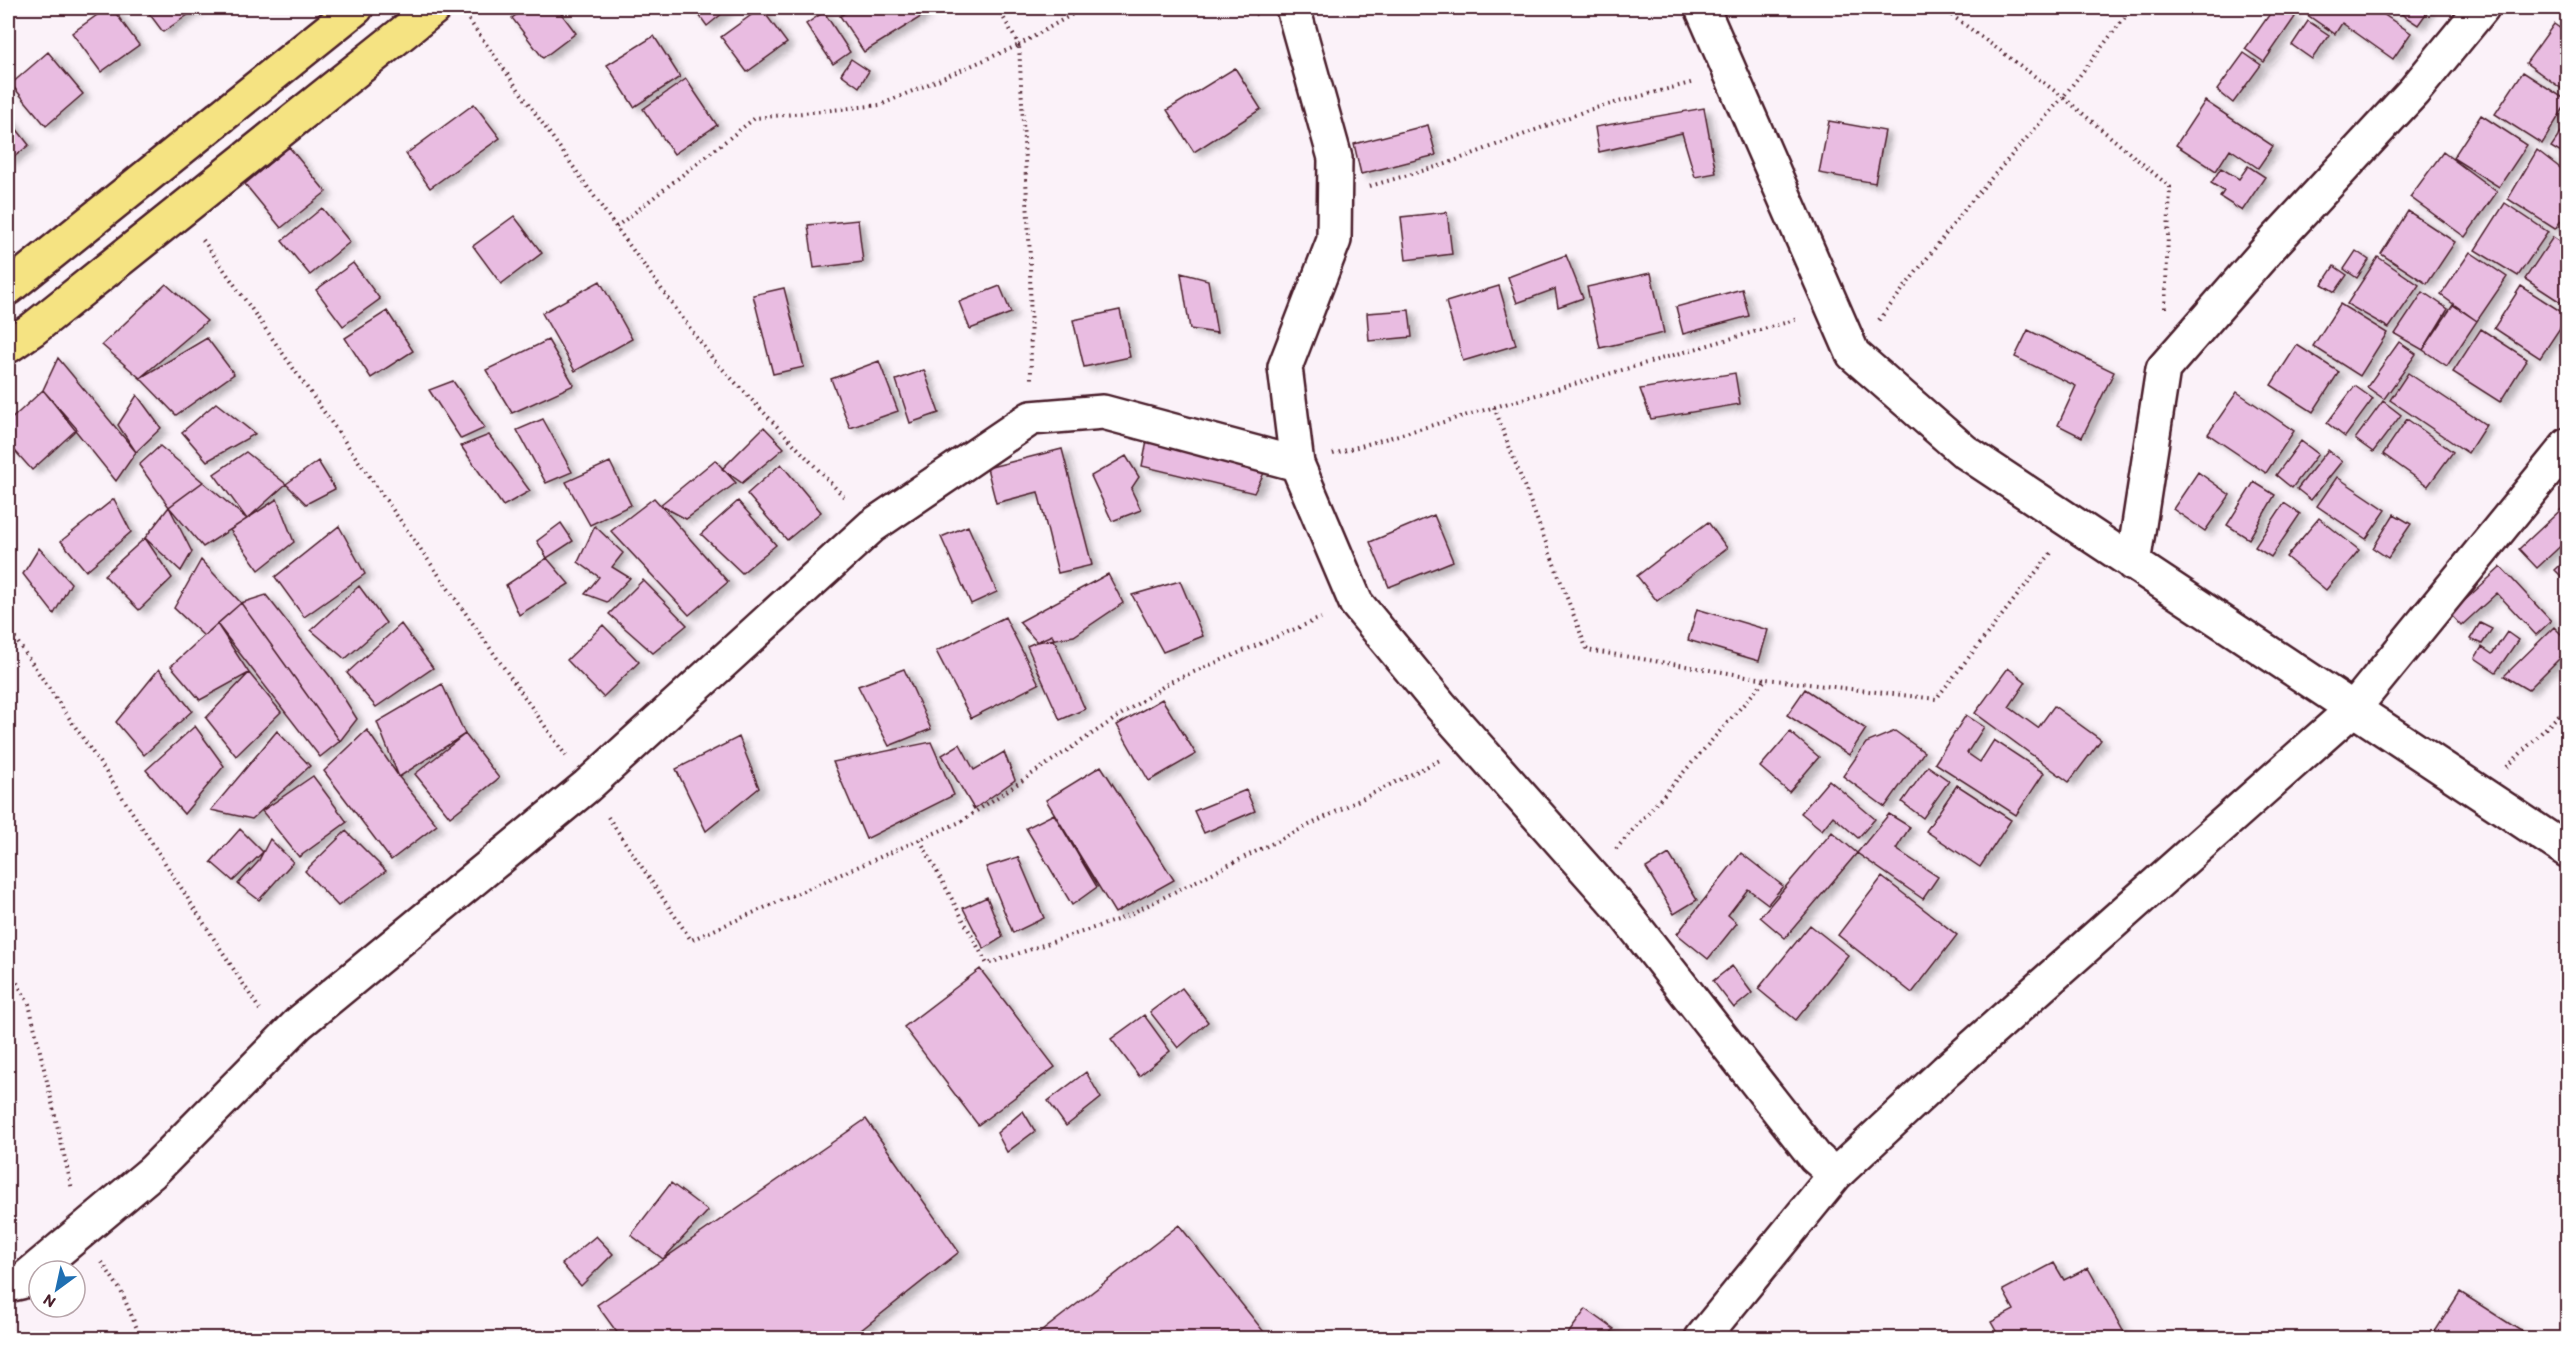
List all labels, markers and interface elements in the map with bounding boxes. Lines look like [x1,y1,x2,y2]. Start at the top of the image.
north arrow [27,1259,87,1319]
text: N [39,1290,59,1312]

